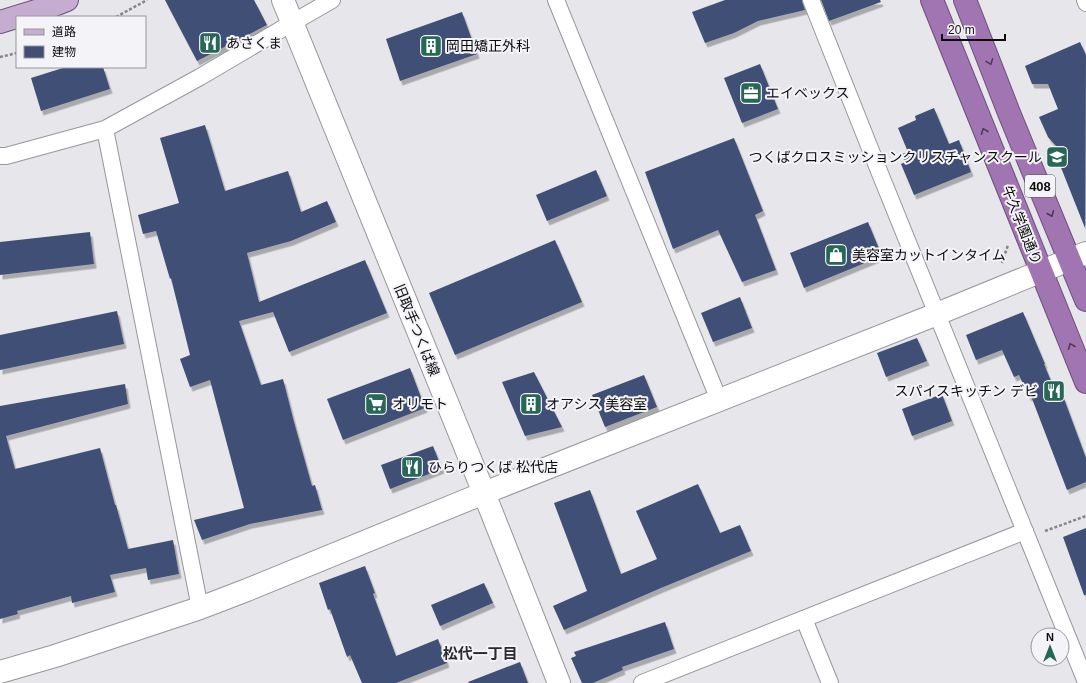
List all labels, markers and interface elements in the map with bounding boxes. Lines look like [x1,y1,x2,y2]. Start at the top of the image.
legend [16,16,146,68]
scale bar [942,16,1005,42]
text: 20 m [948,23,975,37]
text: 道路 [52,25,76,39]
restaurant icon: あさくま [197,30,223,56]
building icon: 岡田矯正外科 [418,33,444,59]
place label: あさくま [226,35,282,51]
place label: 岡田矯正外科 [446,38,530,54]
text: 建物 [52,45,76,59]
one-way arrow [985,59,993,66]
office icon: エイベックス [738,80,764,106]
place label: エイベックス [766,85,850,101]
one-way arrow [981,128,989,135]
school or university icon: つくばクロスミッションクリスチャンスクール [1044,144,1070,170]
place label: つくばクロスミッションクリスチャンスクール [748,149,1042,165]
road number: 408 [1025,175,1055,197]
street label: 牛久学園通り [999,183,1045,267]
one-way arrow [1046,210,1054,217]
shop icon: 美容室カットインタイム [823,242,849,268]
place label: 美容室カットインタイム [852,247,1006,263]
street label: 旧取手つくば線 [391,282,443,378]
one-way arrow [1068,343,1076,350]
restaurant icon: スパイスキッチン デビ [1041,378,1067,404]
place label: スパイスキッチン デビ [895,383,1038,399]
supermarket icon: オリモト [363,391,389,417]
building icon: オアシス 美容室 [518,391,544,417]
place label: オリモト [392,396,448,412]
place label: オアシス 美容室 [546,396,647,412]
restaurant icon: ひらりつくば 松代店 [399,454,425,480]
place label: ひらりつくば 松代店 [428,459,558,475]
north arrow [1030,627,1070,667]
text: N [1046,631,1054,643]
district label: 松代一丁目 [442,645,518,662]

